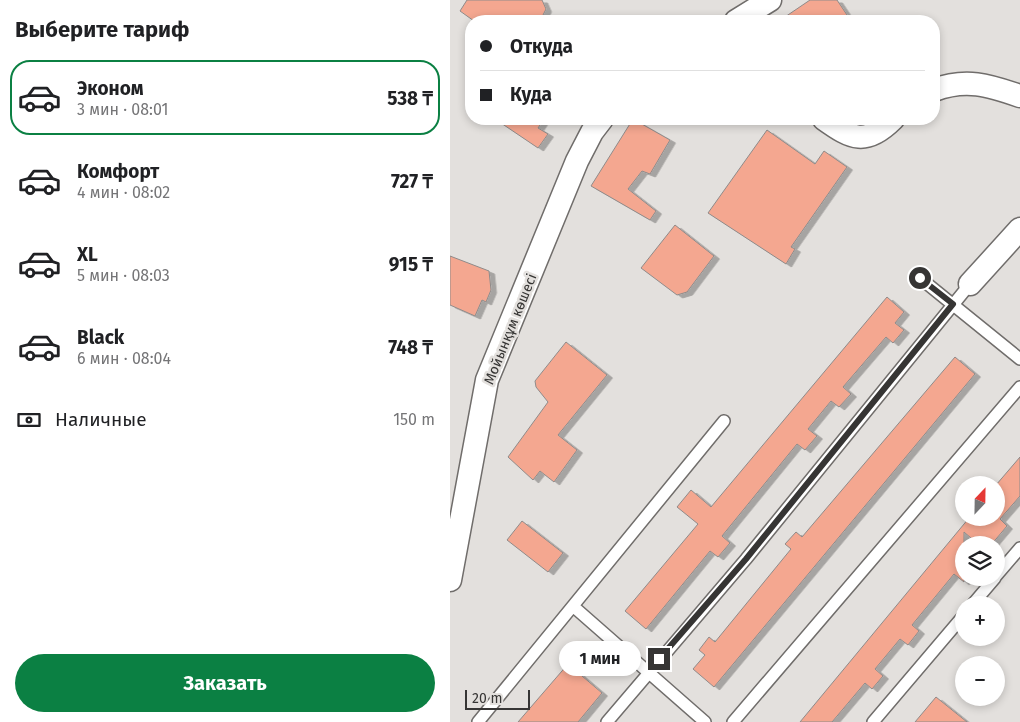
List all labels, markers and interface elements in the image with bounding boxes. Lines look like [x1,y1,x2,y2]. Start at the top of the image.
text: Выберите тариф [15,16,190,43]
text: Откуда [510,35,573,58]
icon: car [17,75,62,120]
text: Эконом [77,77,144,100]
text: Куда [510,83,552,106]
text: 538 ₸ [387,87,433,110]
text: 3 мин · 08:01 [77,100,168,119]
icon: car [17,158,62,203]
text: Комфорт [77,160,159,183]
text: 727 ₸ [391,170,433,193]
text: 4 мин · 08:02 [77,183,170,202]
icon: car [17,241,62,286]
text: XL [77,243,98,266]
text: 915 ₸ [389,253,433,276]
text: 5 мин · 08:03 [77,266,170,285]
route start [909,267,931,289]
street label: Мойынқұм көшесі [480,271,540,387]
icon: car [17,324,62,369]
text: Black [77,326,124,349]
text: 748 ₸ [388,336,433,359]
text: 6 мин · 08:04 [77,349,171,368]
icon: cash [15,406,43,434]
text: Наличные [55,408,147,431]
text: 150 m [393,410,435,429]
north arrow [955,476,1005,526]
map controls [955,476,1005,706]
button: layers [955,536,1005,586]
button: + [955,596,1005,646]
callout: 1 мин [559,642,642,676]
route end [648,648,670,670]
text: 1 мин [580,649,620,668]
button: Заказать [15,654,435,712]
button: − [955,656,1005,706]
scale bar [465,687,530,710]
text: 20 m [472,690,502,707]

